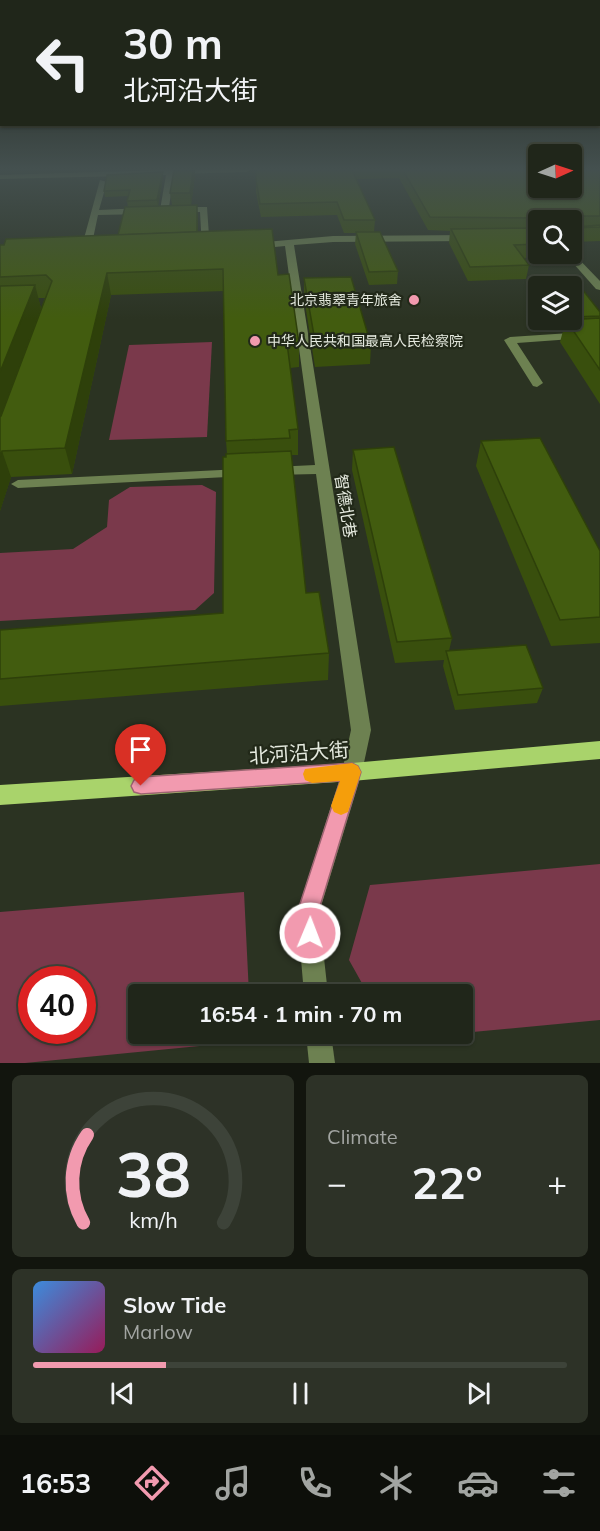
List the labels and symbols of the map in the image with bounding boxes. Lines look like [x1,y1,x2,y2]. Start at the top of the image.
north arrow [528,144,582,198]
place label: 北京翡翠青年旅舍 [290,291,402,309]
marker: 北京翡翠青年旅舍 [407,293,421,307]
place label: 中华人民共和国最高人民检察院 [267,332,463,350]
marker: 中华人民共和国最高人民检察院 [248,334,262,348]
street label: 智德北巷 [331,473,361,539]
pin [115,724,166,786]
street label: 北河沿大街 [248,737,350,768]
position arrow [278,901,342,965]
speed limit sign: 40 [18,966,96,1044]

